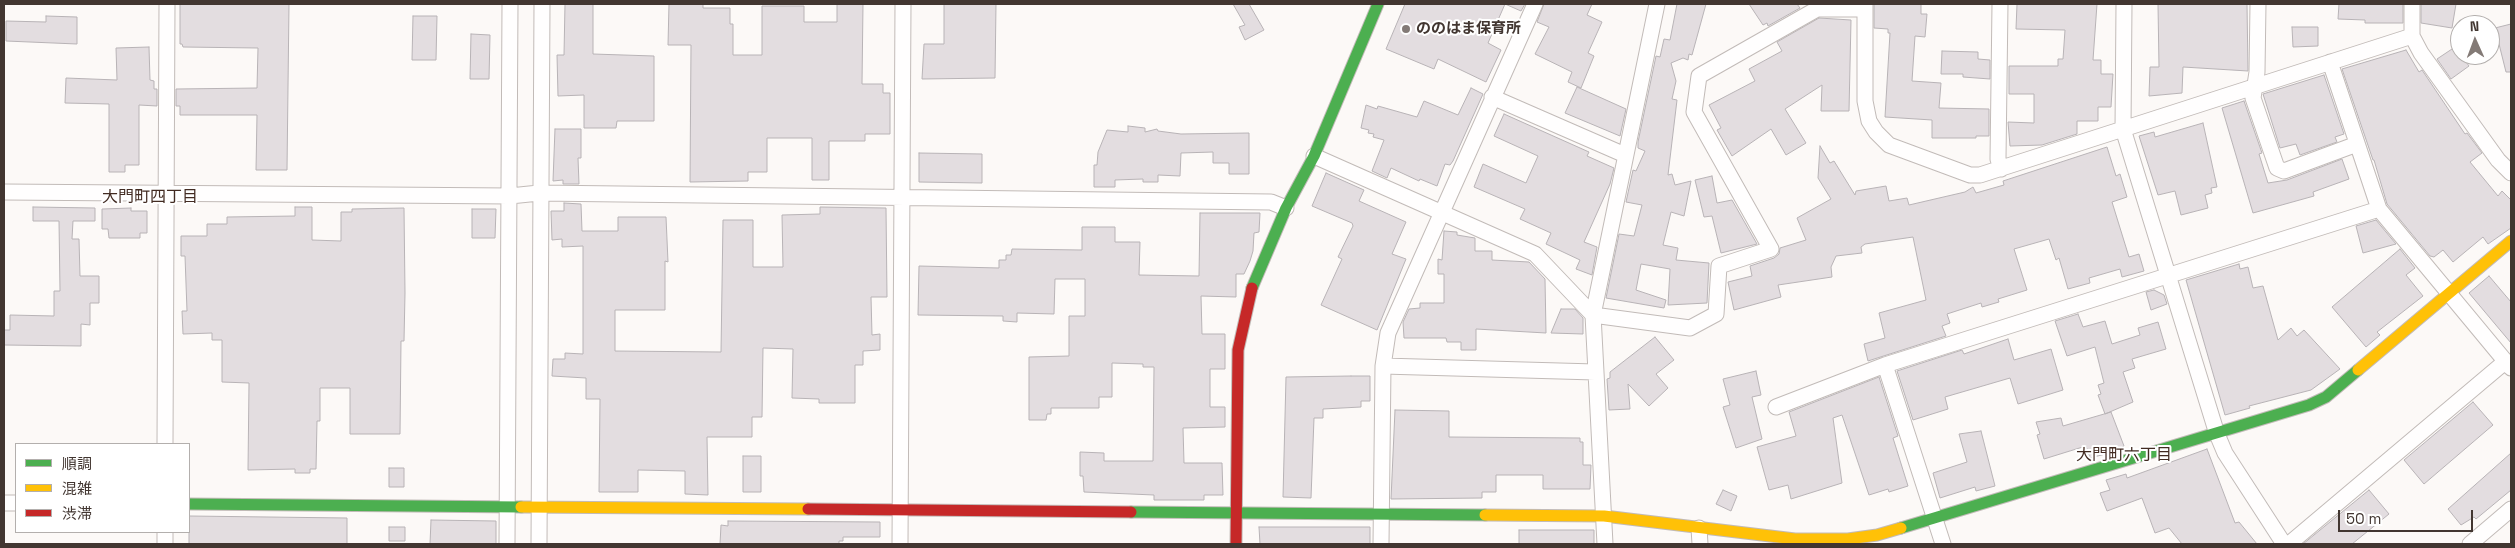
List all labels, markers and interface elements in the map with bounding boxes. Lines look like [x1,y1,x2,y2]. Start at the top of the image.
north arrow [2450,15,2500,65]
text: N [2469,17,2480,35]
place label: ののはま保育所 [1416,20,1521,38]
marker: ののはま保育所 [1400,23,1412,35]
district label: 大門町四丁目 [102,188,198,208]
legend [15,443,190,533]
district label: 大門町六丁目 [2076,446,2172,466]
text: 順調 [62,454,92,473]
text: 混雑 [62,479,92,498]
scale bar [2340,500,2475,532]
text: 渋滞 [62,504,92,523]
text: 50 m [2346,509,2381,528]

